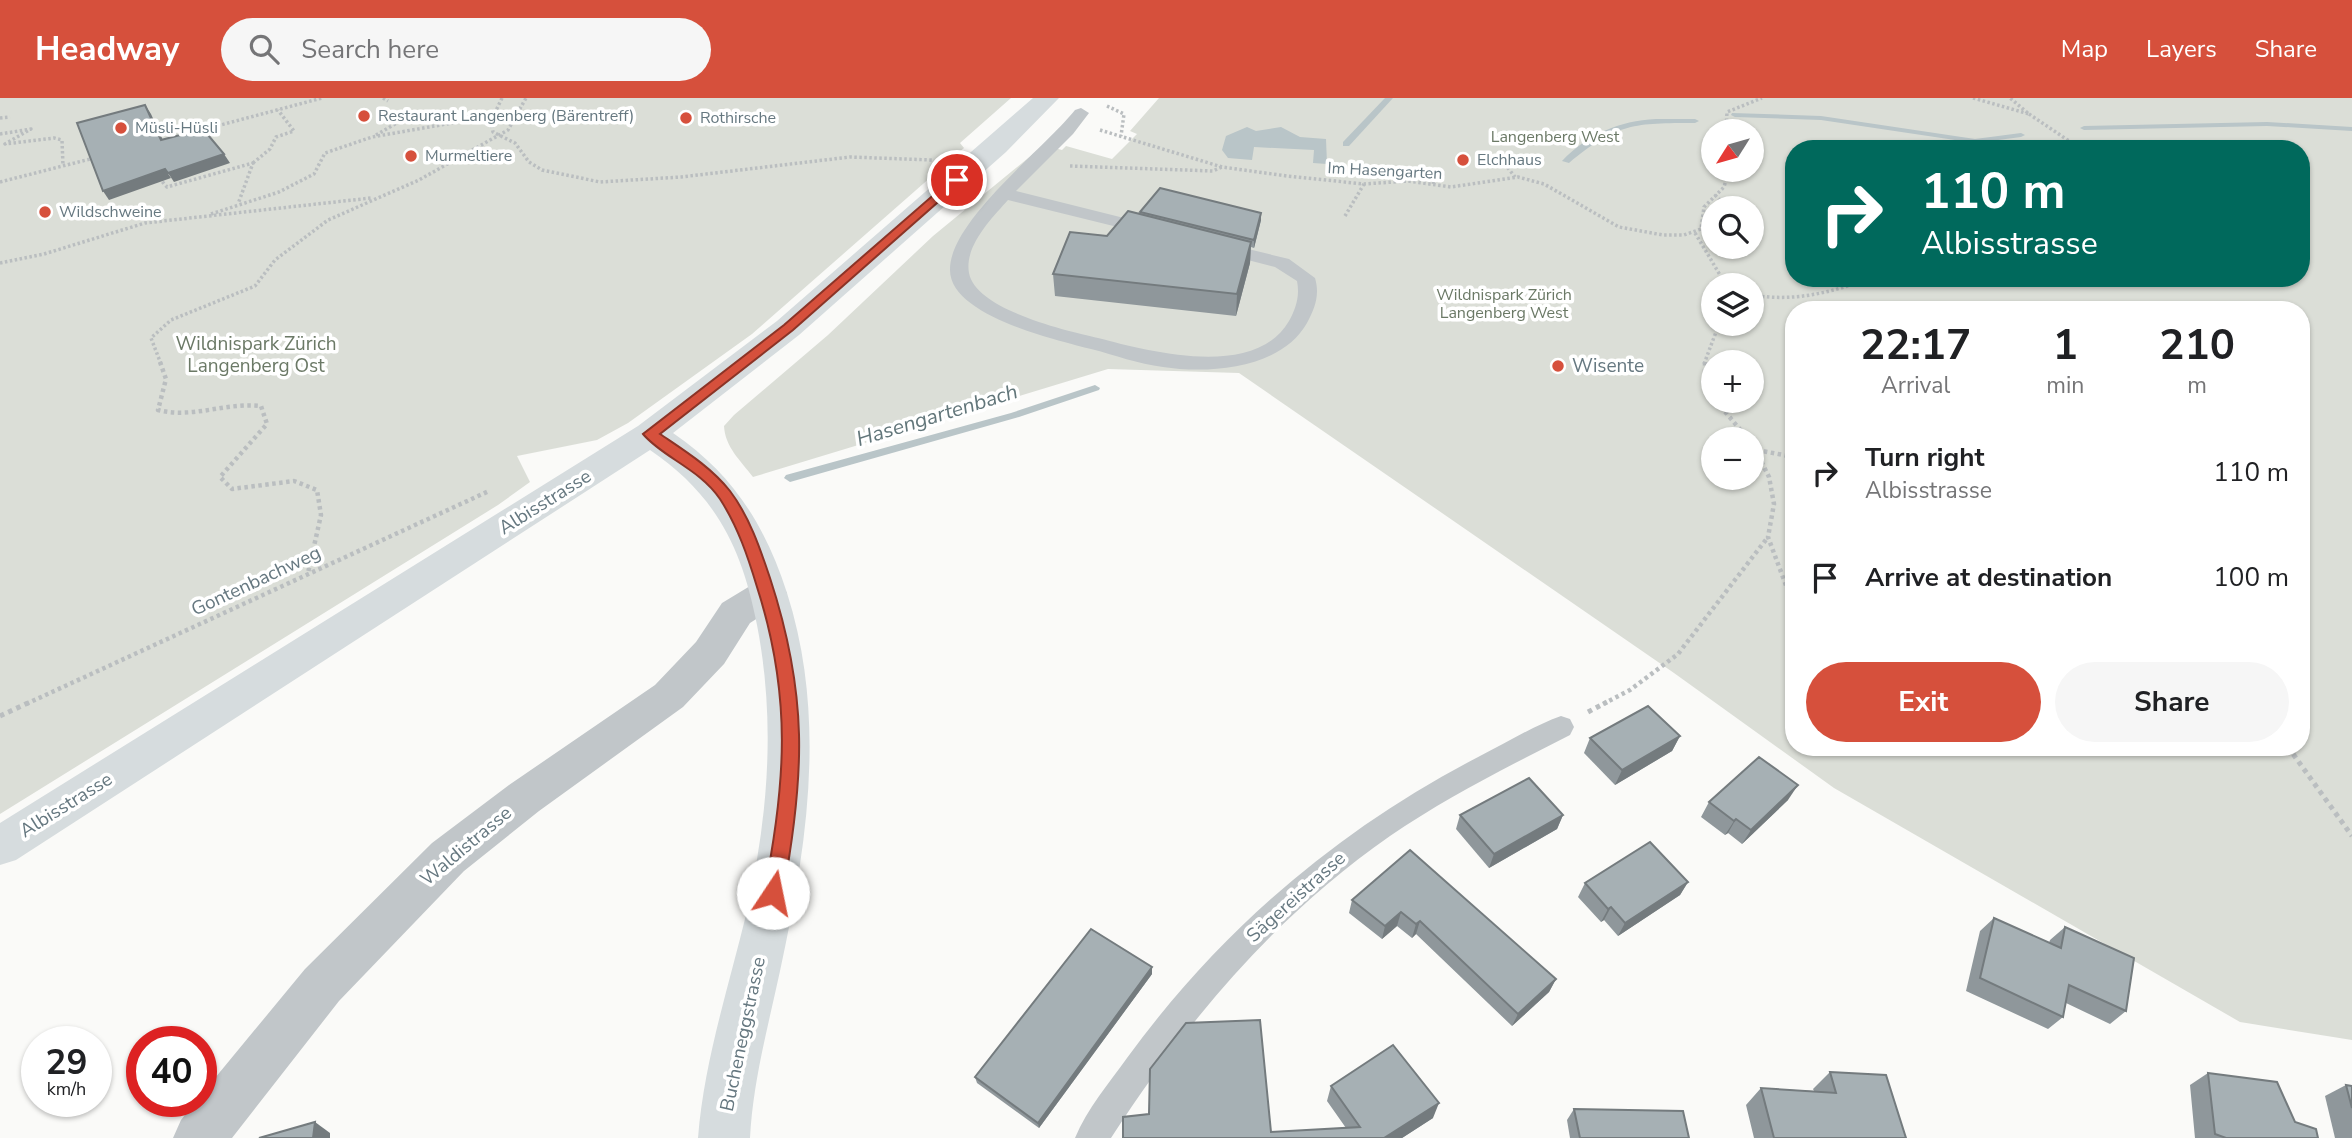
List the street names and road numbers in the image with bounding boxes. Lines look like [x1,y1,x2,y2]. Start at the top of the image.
street label: Im Hasengarten [1327,157,1443,185]
street label: Albisstrasse [494,463,596,541]
street label: Gontenbachweg [187,540,325,622]
street label: Albisstrasse [15,766,117,844]
street label: Waldistrasse [415,800,517,892]
street label: Sägereistrasse [1241,845,1351,949]
street label: Bucheneggstrasse [714,954,772,1114]

